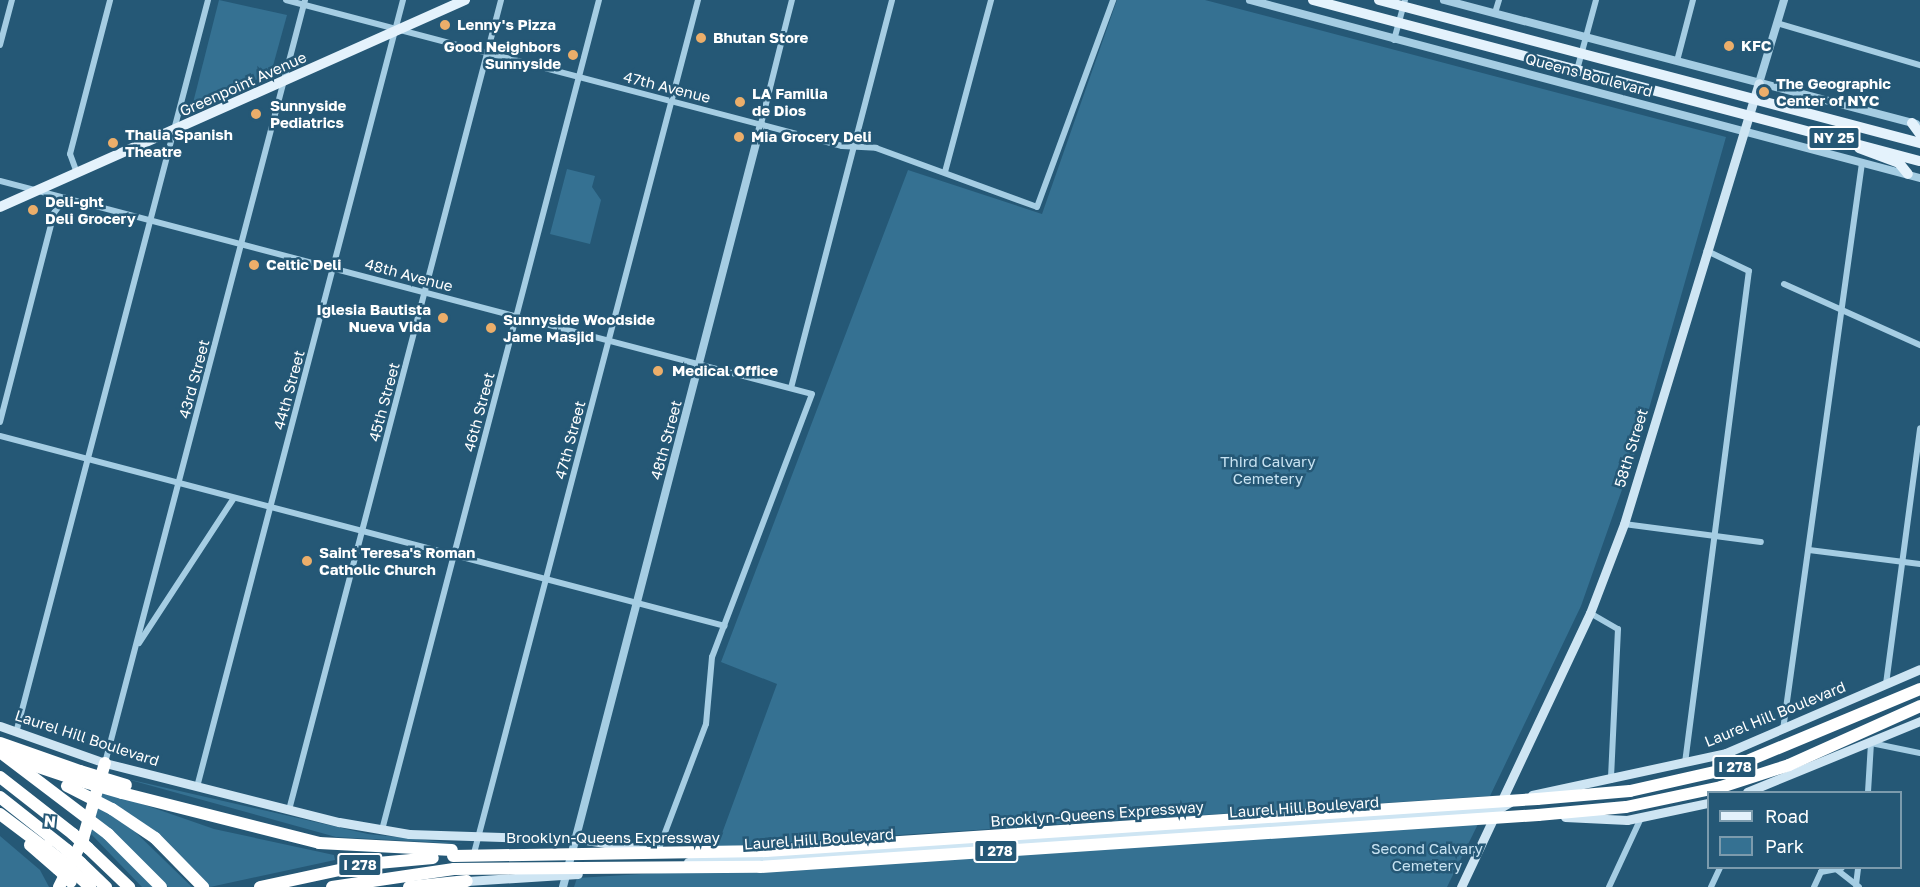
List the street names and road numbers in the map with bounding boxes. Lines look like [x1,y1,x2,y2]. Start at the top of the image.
street label: Greenpoint Avenue [177,48,309,120]
street label: Queens Boulevard [1523,49,1655,101]
street label: 47th Avenue [622,67,712,107]
road number: NY 25 [1807,127,1861,149]
street label: 48th Avenue [363,255,455,295]
street label: 43rd Street [175,338,213,420]
street label: 44th Street [270,348,308,432]
street label: 45th Street [365,360,403,444]
street label: 46th Street [460,370,498,454]
street label: 48th Street [647,398,685,482]
street label: 47th Street [551,399,589,481]
street label: 58th Street [1611,407,1651,489]
street label: Laurel Hill Boulevard [1702,677,1848,751]
street label: Laurel Hill Boulevard [13,706,161,770]
road number: I 278 [1711,756,1759,778]
street label: Laurel Hill Boulevard [1228,793,1380,821]
street label: Brooklyn-Queens Expressway [990,798,1204,830]
street label: Laurel Hill Boulevard [743,825,895,853]
street label: Brooklyn-Queens Expressway [506,829,720,847]
road number: I 278 [972,840,1020,862]
road number: I 278 [336,854,384,876]

